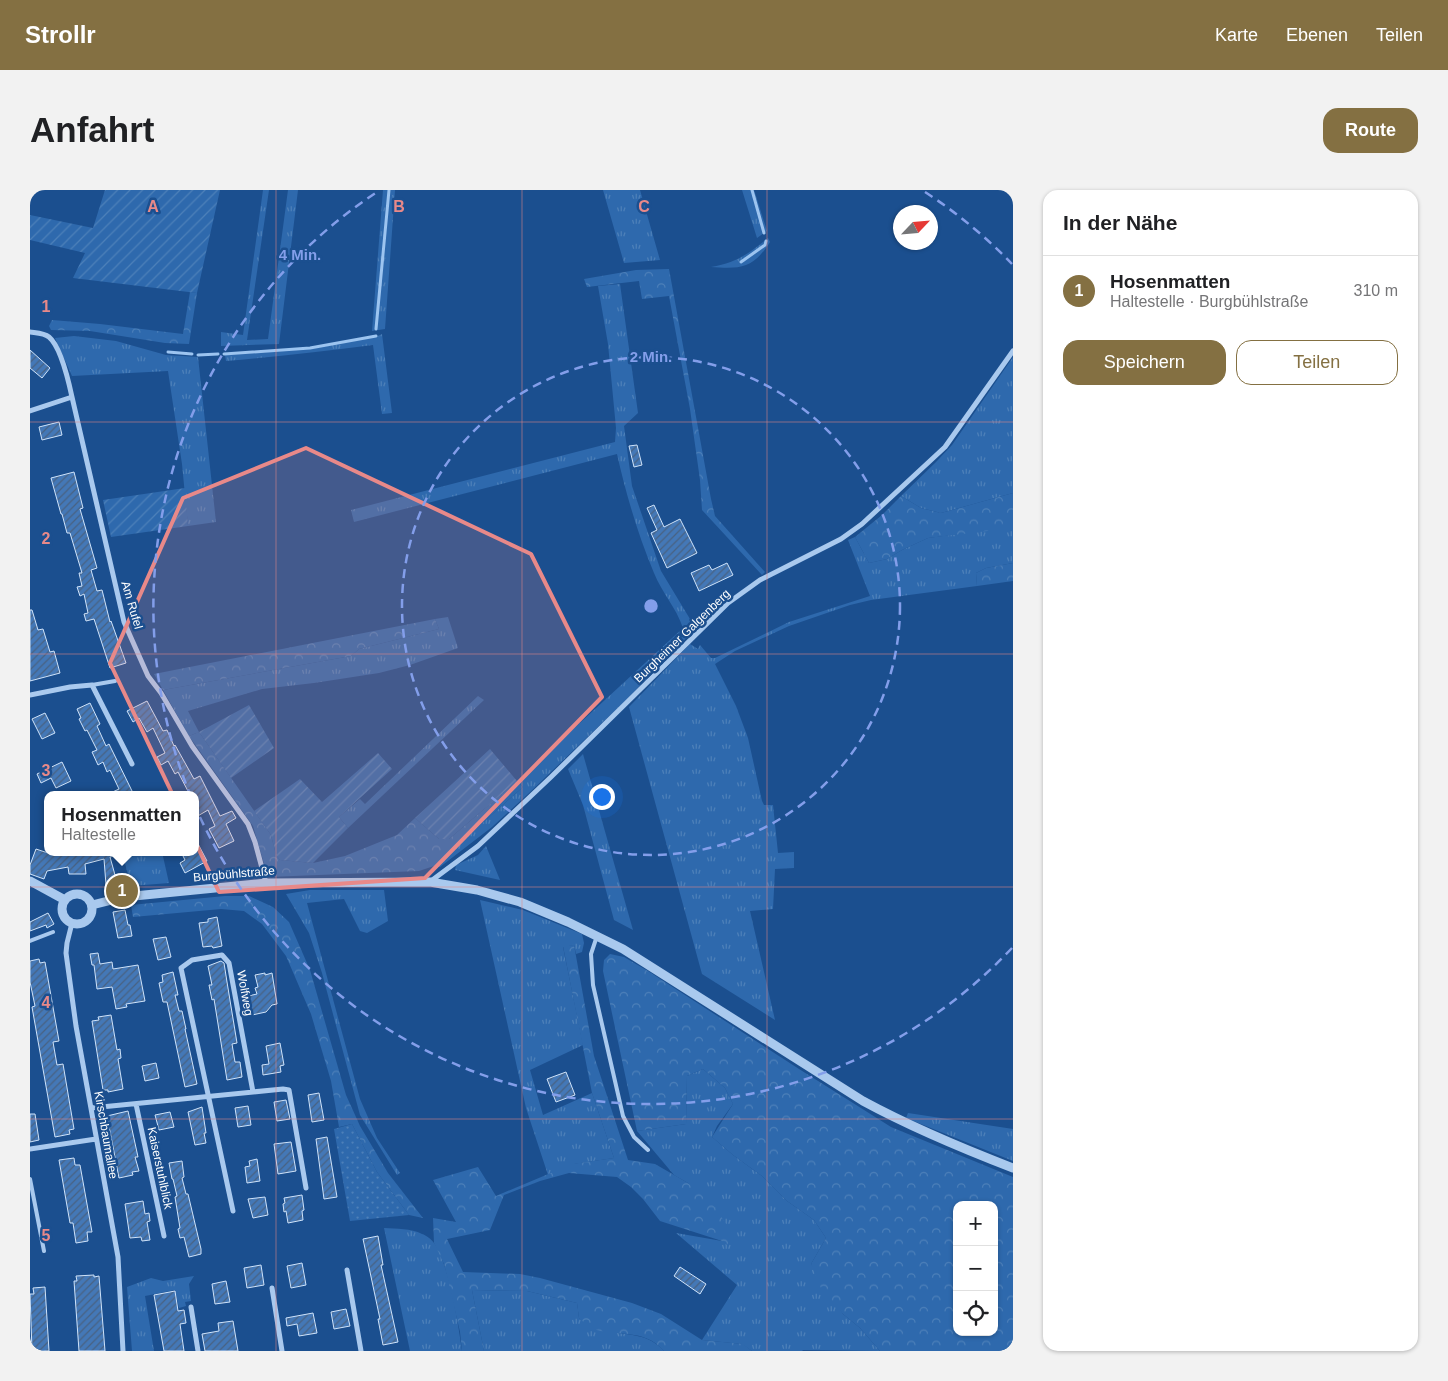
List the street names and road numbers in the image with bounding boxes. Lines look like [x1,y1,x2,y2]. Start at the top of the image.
street label: Am Rufel [118,579,146,631]
street label: Burgheimer Galgenberg [631,586,733,686]
street label: Burgbühlstraße [193,863,276,885]
street label: Wolfweg [234,969,256,1017]
street label: Kirschbaumallee [91,1090,121,1180]
street label: Kaiserstuhlblick [144,1126,176,1211]

